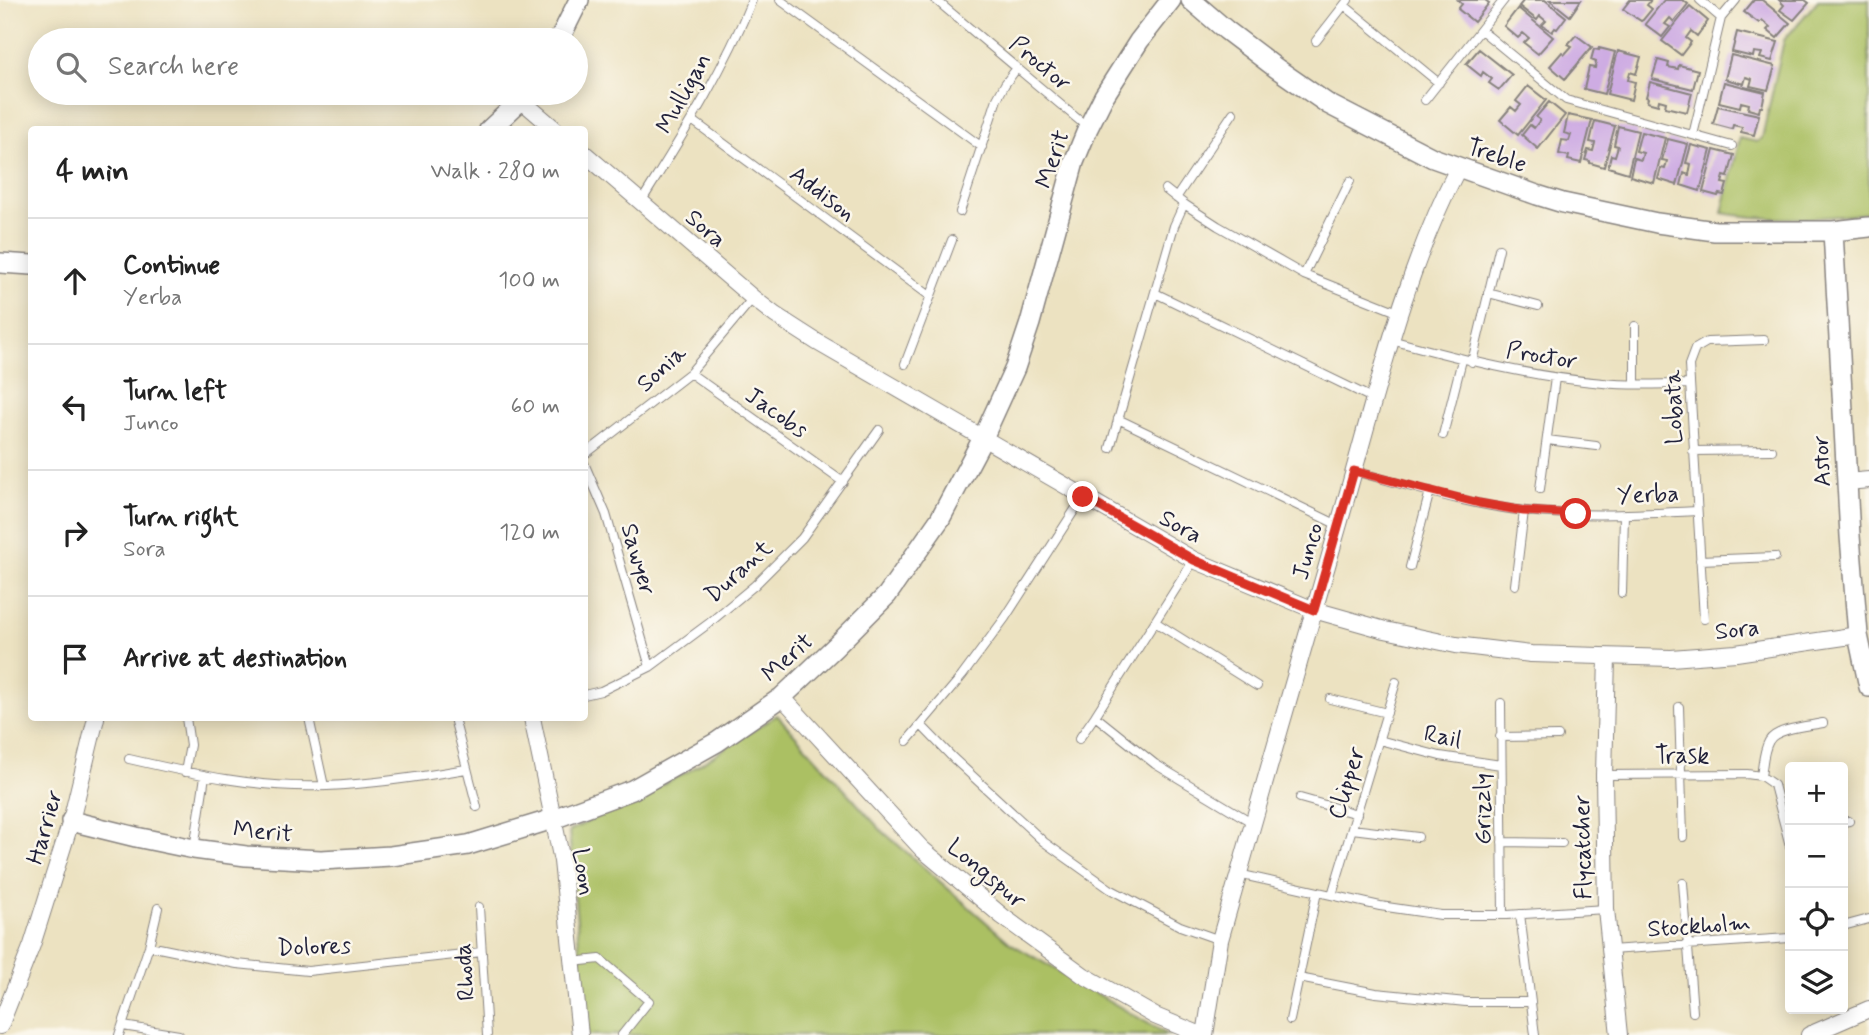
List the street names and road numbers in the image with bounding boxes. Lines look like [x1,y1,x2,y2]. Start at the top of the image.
street label: Proctor [1003,29,1077,99]
street label: Mulligan [649,48,719,140]
street label: Merit [1029,126,1078,193]
street label: Treble [1462,132,1531,181]
street label: Addison [783,159,861,229]
street label: Sora [678,203,732,255]
street label: Proctor [1504,335,1580,378]
street label: Sonia [630,338,694,400]
street label: Lobata [1658,369,1691,445]
street label: Jacobs [739,380,814,446]
street label: Astor [1806,434,1839,488]
street label: Yerba [1617,479,1680,512]
street label: Sora [1153,503,1207,552]
street label: Junco [1286,519,1331,584]
street label: Sawyer [613,520,663,599]
street label: Durant [698,533,780,611]
street label: Sora [1713,613,1761,648]
street label: Merit [755,627,821,690]
street label: Rail [1421,718,1465,757]
street label: Trask [1655,741,1709,772]
street label: Clipper [1322,743,1373,823]
street label: Grizzly [1467,773,1500,845]
street label: Harrier [20,787,71,868]
street label: Flycatcher [1567,794,1600,900]
street label: Merit [232,814,294,851]
street label: Longspur [939,832,1033,918]
street label: Loon [564,846,601,898]
street label: Stockholm [1647,907,1752,946]
street label: Dolores [277,931,352,964]
street label: Rhoda [448,942,483,1002]

